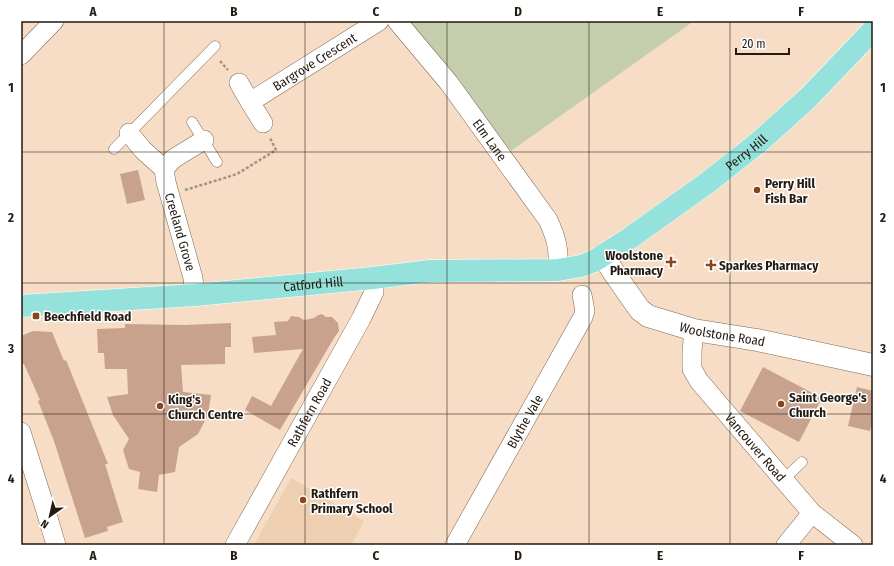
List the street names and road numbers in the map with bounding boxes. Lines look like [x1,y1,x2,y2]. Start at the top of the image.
street label: Bargrove Crescent [270,29,360,93]
street label: Elm Lane [470,116,510,164]
street label: Perry Hill [722,131,770,173]
street label: Creeland Grove [162,191,198,273]
street label: Catford Hill [282,273,344,294]
street label: Woolstone Road [678,319,766,349]
street label: Rathfern Road [284,375,334,449]
street label: Blythe Vale [504,392,546,451]
street label: Vancouver Road [722,410,789,484]

